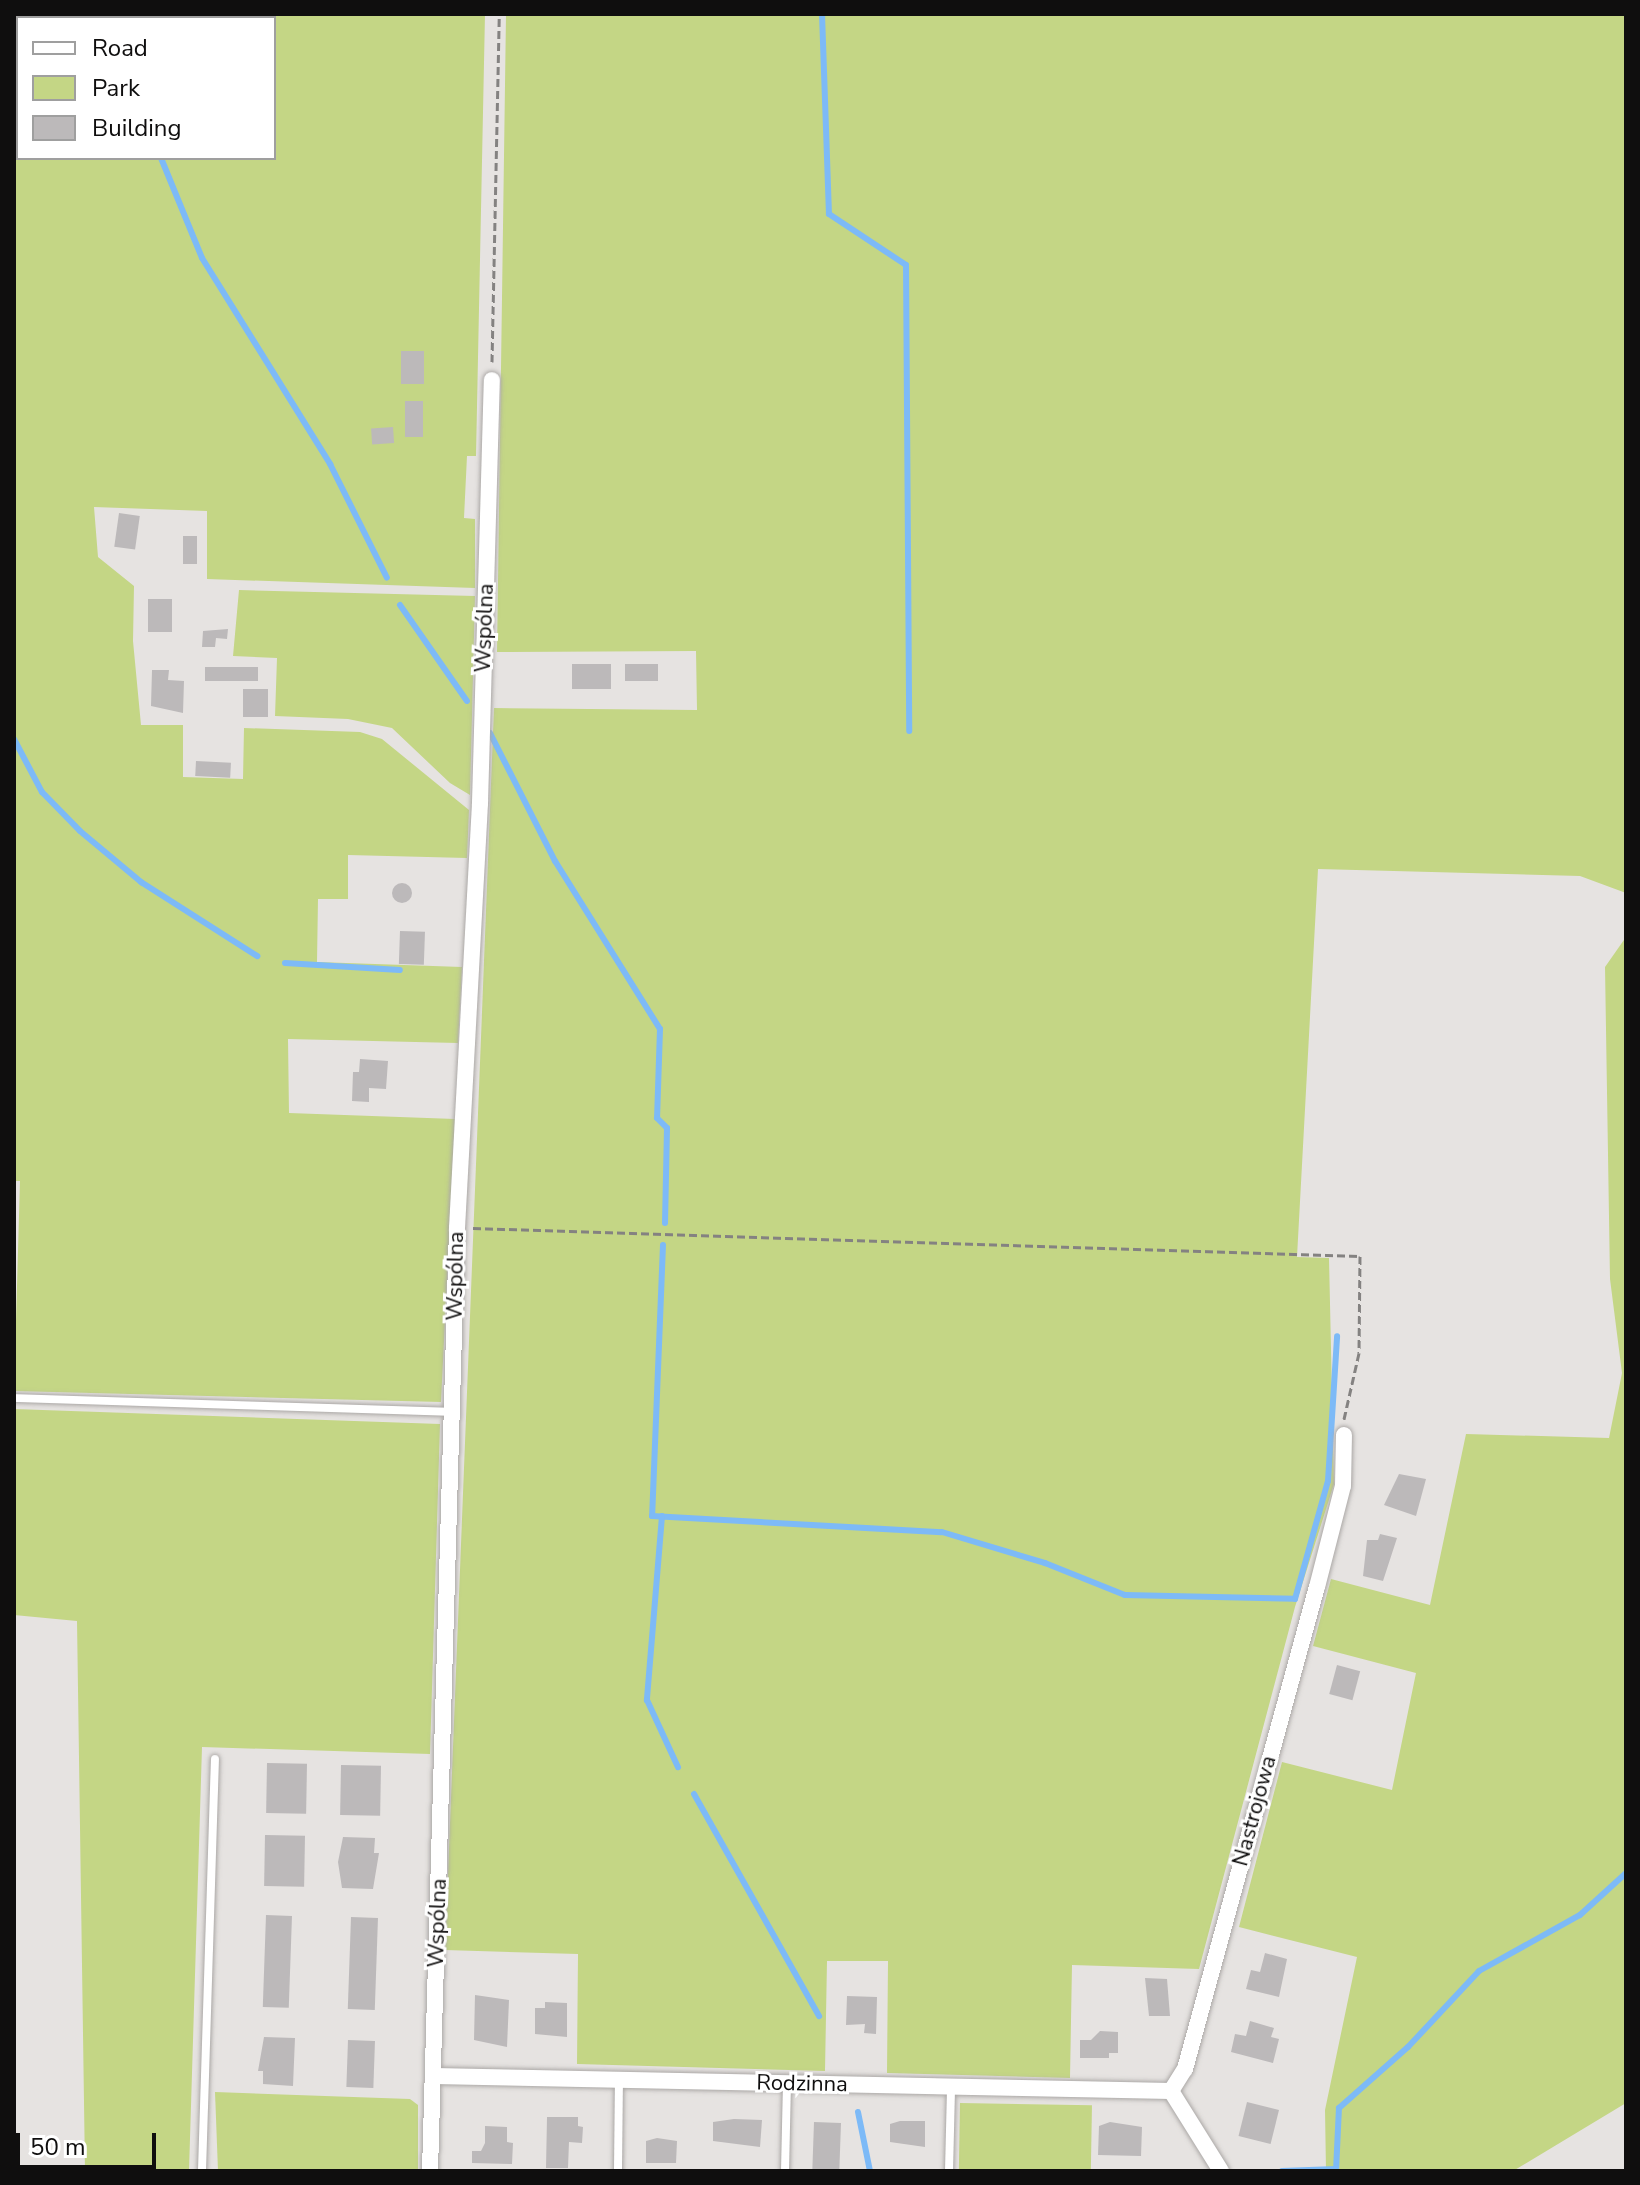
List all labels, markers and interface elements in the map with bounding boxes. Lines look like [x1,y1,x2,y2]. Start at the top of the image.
legend [16,16,276,160]
text: Road [92,32,148,64]
text: Park [92,72,140,104]
text: Building [92,112,182,144]
street label: Wspólna [470,583,500,673]
street label: Wspólna [442,1231,470,1321]
street label: Nastrojowa [1228,1753,1282,1869]
street label: Wspólna [423,1878,453,1968]
street label: Rodzinna [756,2070,848,2098]
scale bar [20,2117,160,2167]
text: 50 m [30,2131,86,2163]

